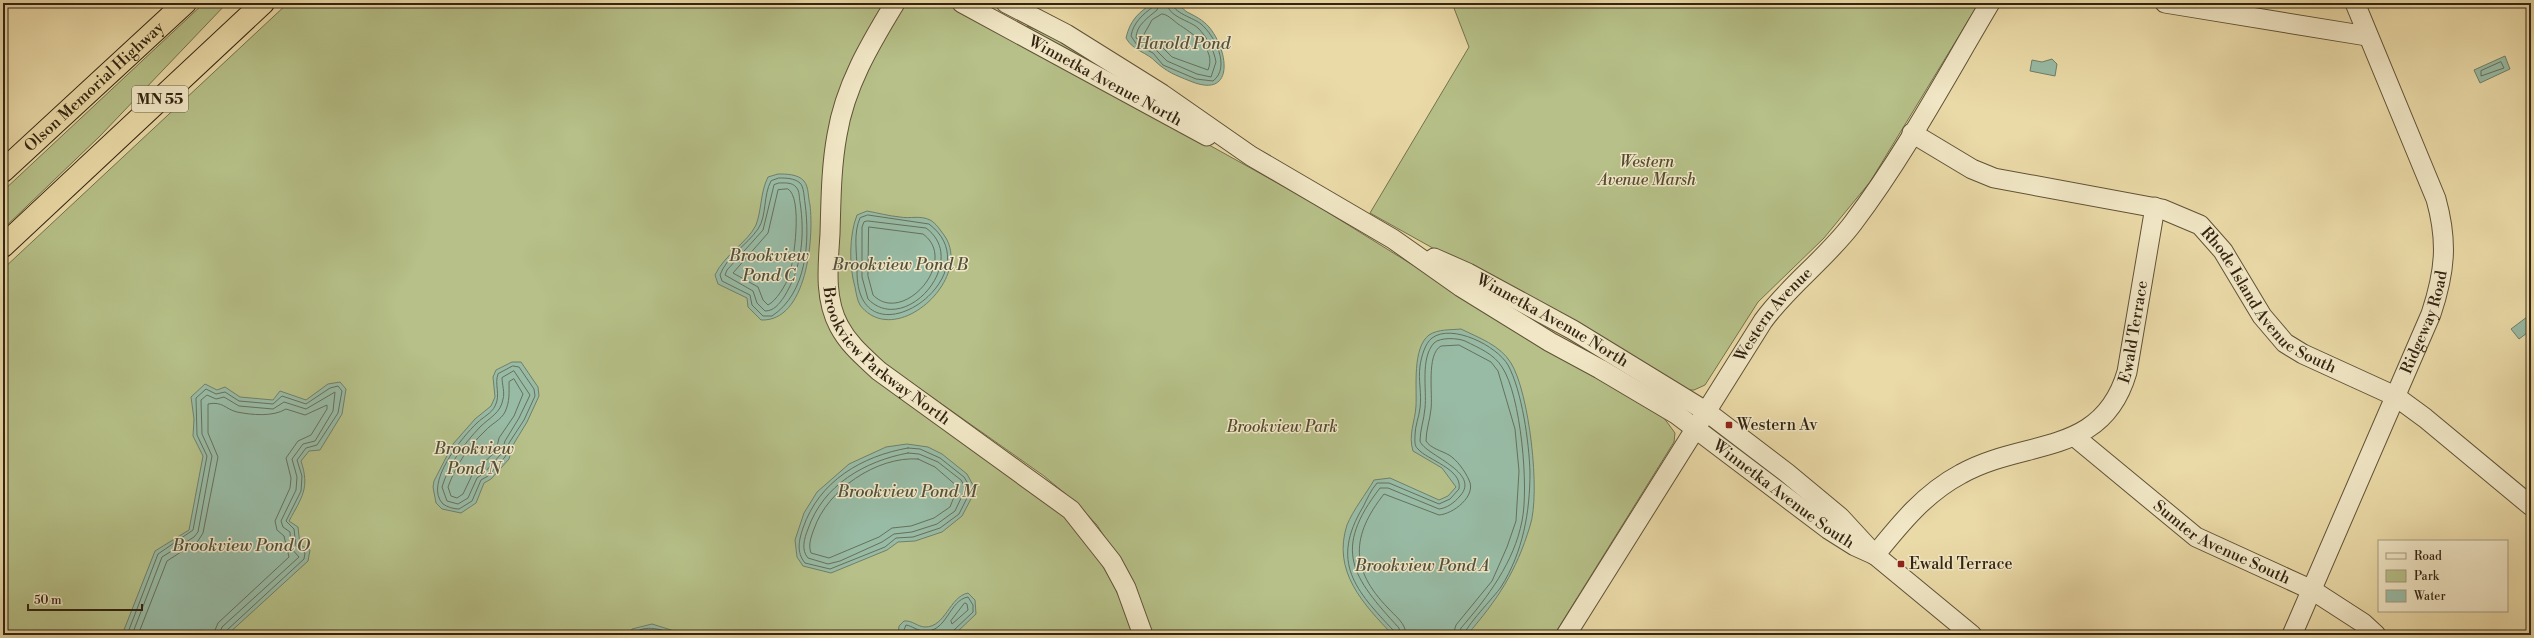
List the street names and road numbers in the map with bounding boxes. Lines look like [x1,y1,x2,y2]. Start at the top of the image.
street label: Olson Memorial Highway [20,17,168,156]
street label: Winnetka Avenue North [1024,30,1186,131]
road number: MN 55 [132,86,188,112]
street label: Rhode Island Avenue South [2196,223,2340,378]
street label: Western Avenue [1729,263,1816,366]
street label: Winnetka Avenue North [1472,269,1633,372]
street label: Ridgeway Road [2396,269,2452,377]
street label: Ewald Terrace [2114,279,2152,386]
street label: Brookview Parkway North [818,285,955,430]
street label: Winnetka Avenue South [1708,435,1858,553]
street label: Sumter Avenue South [2149,496,2294,589]

